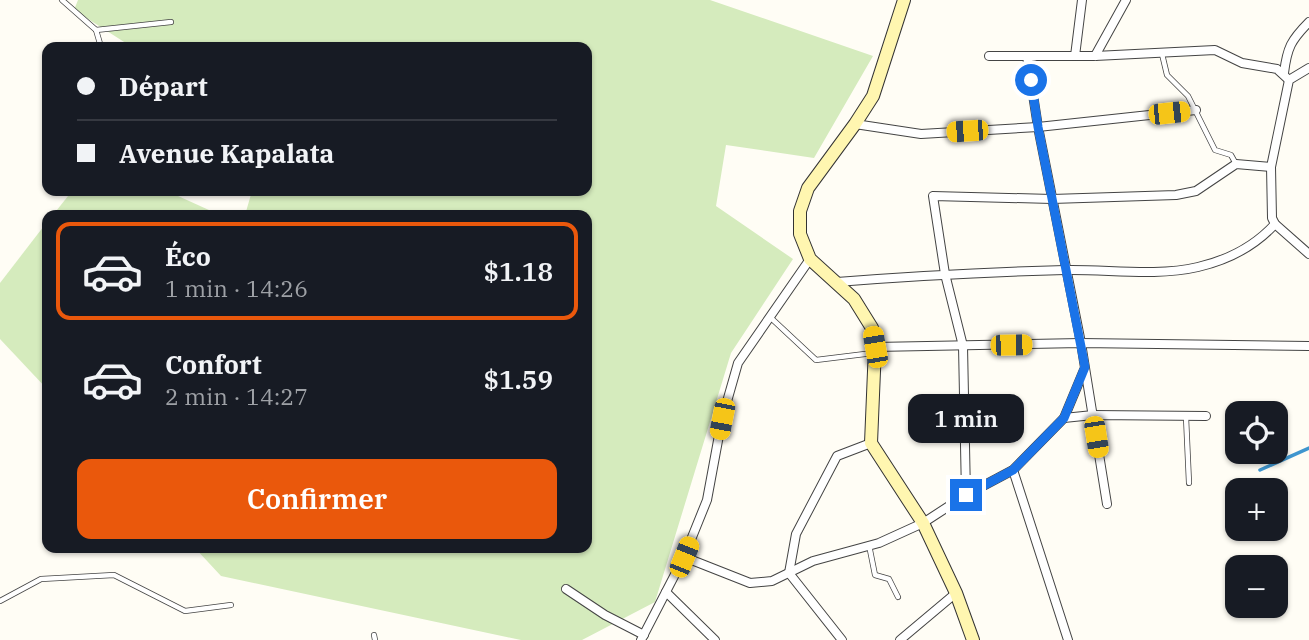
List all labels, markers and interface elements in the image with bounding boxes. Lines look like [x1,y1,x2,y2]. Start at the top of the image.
route start [1015,64,1047,96]
text: Départ [119,69,208,103]
car [1148,100,1191,126]
car [946,119,989,143]
text: Avenue Kapalata [119,136,334,170]
text: Éco [165,239,211,273]
icon: car [81,240,144,303]
text: $1.18 [484,254,553,288]
text: 1 min · 14:26 [165,273,308,303]
car [862,324,889,370]
car [990,334,1033,356]
text: Confort [165,347,262,381]
icon: car [81,348,144,411]
text: $1.59 [484,362,553,396]
text: 2 min · 14:27 [165,381,308,411]
callout: 1 min [908,393,1024,442]
car [708,396,737,442]
map controls [1225,401,1288,618]
button: locate [1225,401,1288,464]
text: 1 min [934,403,998,433]
car [1083,415,1110,459]
button: Confirmer [77,459,557,539]
button: + [1225,478,1288,541]
route end [950,479,982,511]
car [667,534,702,580]
button: − [1225,555,1288,618]

